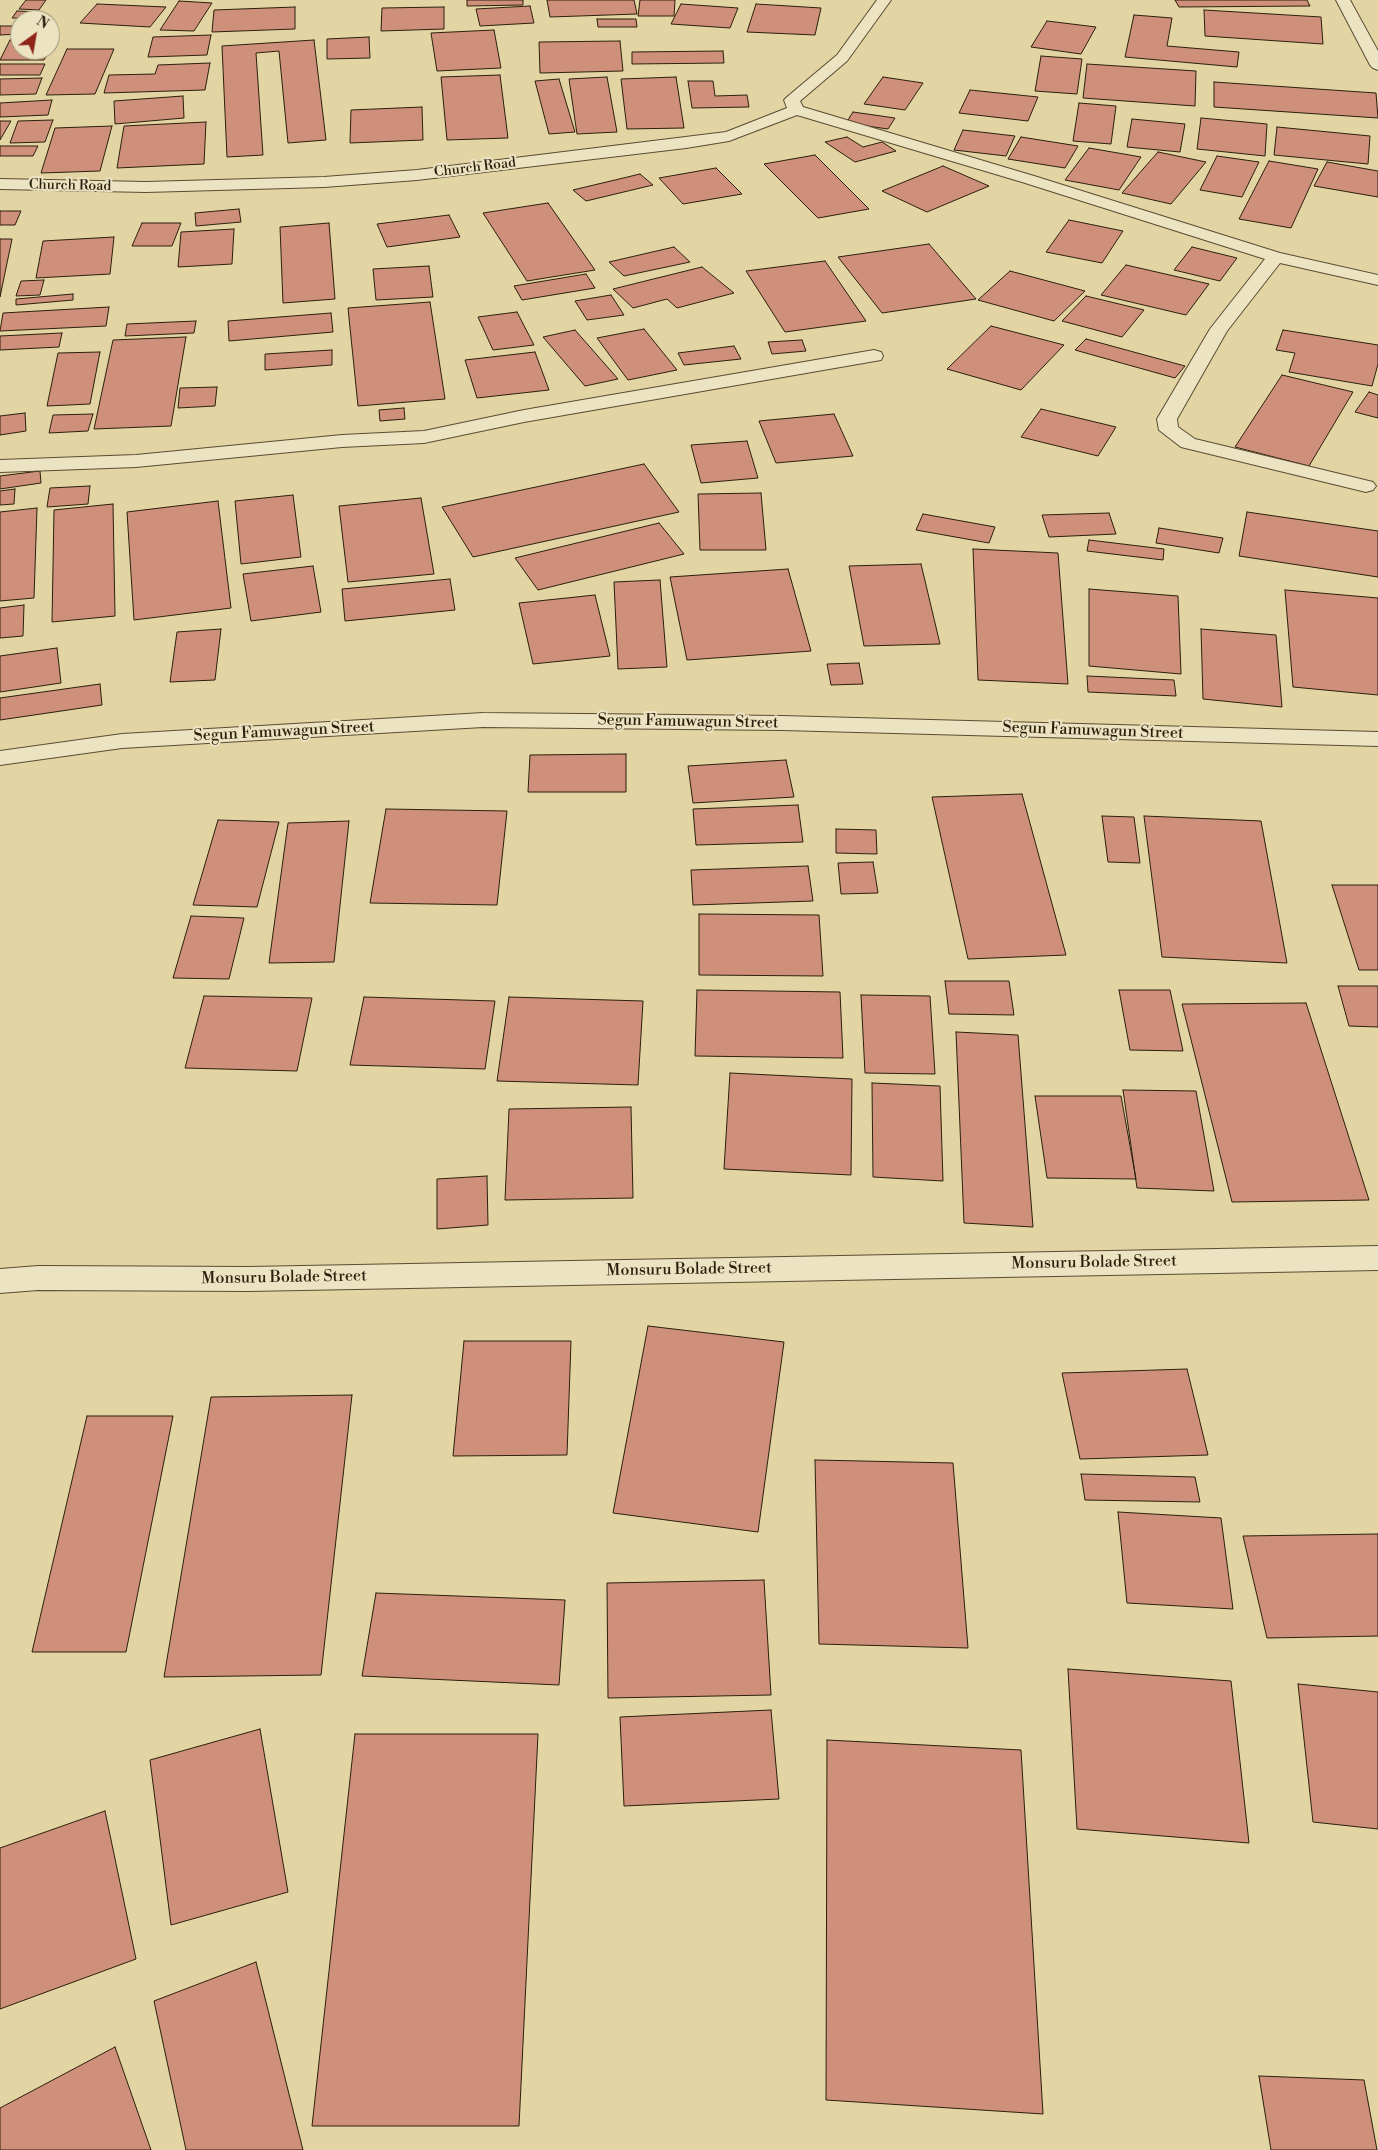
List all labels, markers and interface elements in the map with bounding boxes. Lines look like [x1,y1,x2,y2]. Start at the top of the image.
north arrow [10,10,60,60]
text: N [33,13,52,34]
street label: Church Road [433,155,517,181]
street label: Church Road [29,177,111,195]
street label: Segun Famuwagun Street [597,711,779,733]
street label: Segun Famuwagun Street [193,718,375,746]
street label: Segun Famuwagun Street [1002,718,1184,744]
street label: Monsuru Bolade Street [1011,1252,1177,1274]
street label: Monsuru Bolade Street [606,1259,772,1281]
street label: Monsuru Bolade Street [201,1267,367,1289]

